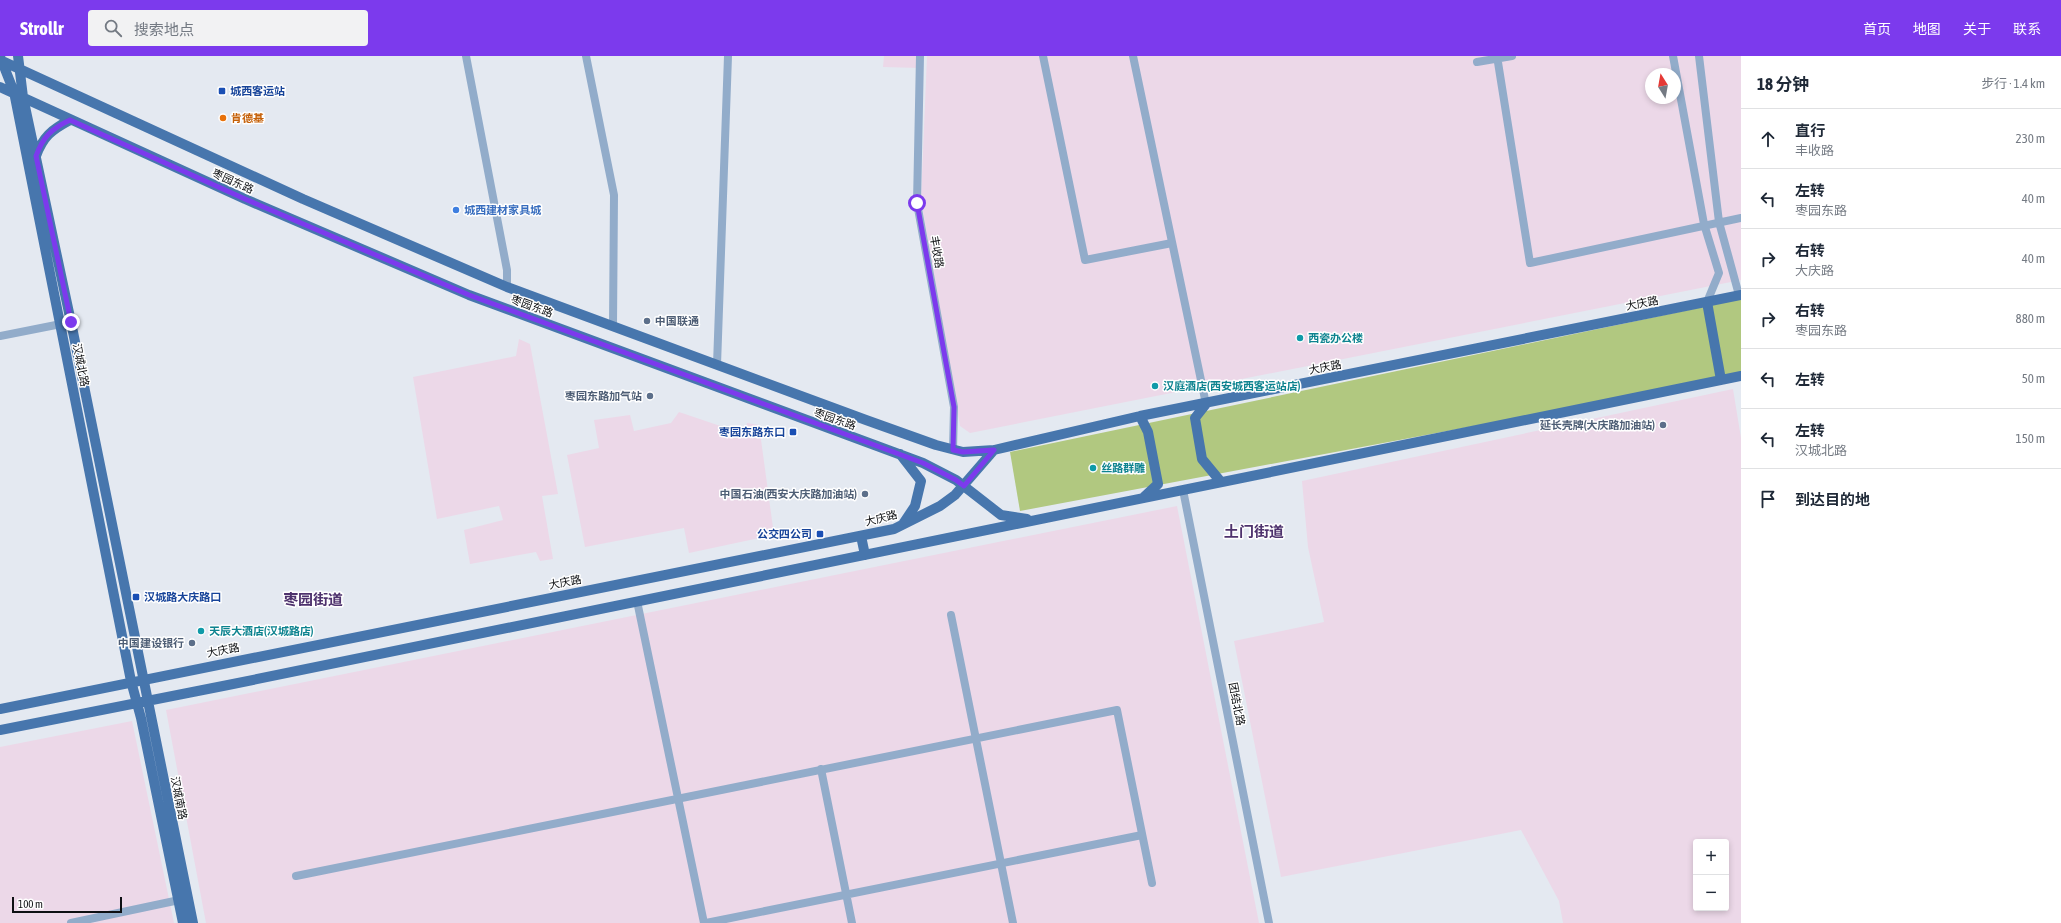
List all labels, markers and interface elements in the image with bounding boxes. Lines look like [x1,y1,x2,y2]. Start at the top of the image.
search box [88,10,368,46]
text: Strollr [20,17,64,39]
icon: search [102,17,124,39]
text: 搜索地点 [134,21,194,38]
text: 首页 [1863,21,1891,37]
text: 地图 [1913,21,1941,37]
text: 关于 [1963,21,1991,37]
text: 联系 [2013,21,2041,37]
north arrow [1645,68,1681,104]
text: 18 分钟 [1757,74,1809,94]
text: 步行 · 1.4 km [1981,76,2045,91]
place label: 城西客运站 [230,85,285,97]
marker: 城西客运站 [217,86,227,96]
place label: 肯德基 [231,112,264,124]
marker: 肯德基 [218,113,228,123]
text: 直行 [1795,122,1825,139]
icon: ahead [1757,128,1779,150]
text: 230 m [2016,131,2045,146]
text: 丰收路 [1795,143,1834,158]
street label: 枣园东路 [210,167,256,195]
text: 左转 [1795,182,1825,199]
icon: left [1757,188,1779,210]
text: 40 m [2022,191,2045,206]
route start [908,194,926,212]
text: 枣园东路 [1795,203,1847,218]
place label: 城西建材家具城 [464,204,542,216]
marker: 城西建材家具城 [451,205,461,215]
street label: 丰收路 [928,235,946,269]
text: 右转 [1795,242,1825,259]
icon: right [1757,248,1779,270]
text: 40 m [2022,251,2045,266]
text: 大庆路 [1795,263,1834,278]
street label: 枣园东路 [509,293,555,319]
street label: 大庆路 [1625,294,1659,312]
text: 右转 [1795,302,1825,319]
icon: right [1757,308,1779,330]
text: 880 m [2016,311,2045,326]
route end [62,313,80,331]
place label: 中国联通 [655,315,699,327]
marker: 中国联通 [642,316,652,326]
text: 枣园东路 [1795,323,1847,338]
place label: 西瓷办公楼 [1308,332,1363,344]
marker: 西瓷办公楼 [1295,333,1305,343]
street label: 汉城北路 [71,342,91,388]
street label: 大庆路 [1308,358,1342,376]
icon: left [1757,368,1779,390]
text: 左转 [1795,371,1825,388]
text: 50 m [2022,371,2045,386]
place label: 汉庭酒店(西安城西客运站店) [1163,380,1301,392]
marker: 汉庭酒店(西安城西客运站店) [1150,381,1160,391]
place label: 枣园东路加气站 [565,390,642,402]
marker: 枣园东路加气站 [645,391,655,401]
street label: 枣园东路 [812,406,858,432]
place label: 延长壳牌(大庆路加油站) [1540,419,1655,431]
marker: 延长壳牌(大庆路加油站) [1658,420,1668,430]
text: 左转 [1795,422,1825,439]
place label: 枣园东路东口 [719,426,785,438]
marker: 枣园东路东口 [788,427,798,437]
icon: left [1757,428,1779,450]
text: 150 m [2016,431,2045,446]
text: 汉城北路 [1795,443,1847,458]
place label: 丝路群雕 [1101,462,1145,474]
marker: 丝路群雕 [1088,463,1098,473]
place label: 中国石油(西安大庆路加油站) [720,488,857,500]
icon: arrive [1757,488,1779,510]
marker: 中国石油(西安大庆路加油站) [860,489,870,499]
text: 到达目的地 [1795,491,1870,508]
street label: 大庆路 [864,508,898,528]
district label: 土门街道 [1224,523,1284,540]
place label: 公交四公司 [757,528,812,540]
marker: 公交四公司 [815,529,825,539]
street label: 大庆路 [548,573,582,591]
place label: 汉城路大庆路口 [144,591,221,603]
district label: 枣园街道 [283,591,343,608]
marker: 汉城路大庆路口 [131,592,141,602]
place label: 天辰大酒店(汉城路店) [209,625,314,637]
marker: 天辰大酒店(汉城路店) [196,626,206,636]
place label: 中国建设银行 [118,637,184,649]
marker: 中国建设银行 [187,638,197,648]
street label: 大庆路 [206,641,240,659]
street label: 团结北路 [1227,681,1247,727]
street label: 汉城南路 [169,775,189,821]
map controls [1693,839,1729,911]
button: + [1693,839,1729,875]
button: − [1693,875,1729,911]
scale bar [12,895,122,914]
text: 100 m [18,898,43,910]

